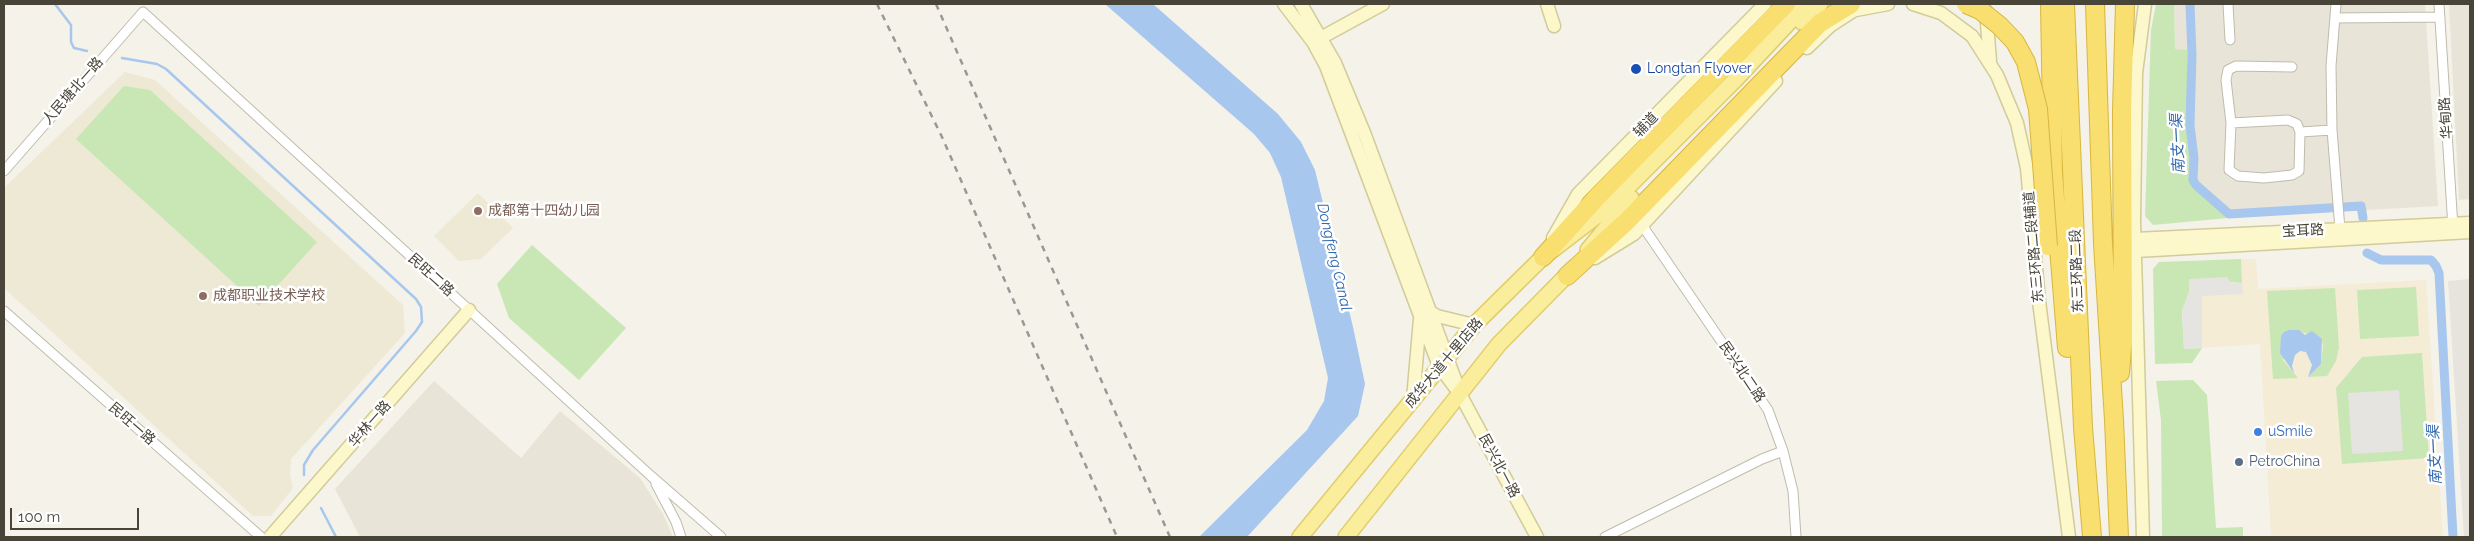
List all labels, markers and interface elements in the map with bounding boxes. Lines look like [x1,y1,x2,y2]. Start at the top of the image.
street label: 人民塘北一路 [39,54,107,128]
place label: Longtan Flyover [1647,61,1752,77]
marker: Longtan Flyover [1629,62,1643,76]
street label: 华甸路 [2436,96,2456,140]
street label: 辅道 [1630,109,1662,141]
water label: 南支一渠 [2167,114,2189,174]
street label: 东三环路二段辅道 [2021,190,2047,304]
water label: Dongfeng Canal [1313,201,1355,313]
place label: 成都第十四幼儿园 [488,203,600,219]
marker: 成都第十四幼儿园 [472,205,484,217]
street label: 宝耳路 [2282,222,2324,240]
street label: 东三环路二段 [2067,229,2087,313]
street label: 民旺二路 [405,250,457,300]
place label: 成都职业技术学校 [213,288,325,304]
marker: 成都职业技术学校 [197,290,209,302]
street label: 成华大道十里店路 [1402,315,1486,411]
street label: 民兴北二路 [1715,338,1769,406]
street label: 华林一路 [345,397,395,451]
street label: 民旺一路 [105,399,159,449]
place label: uSmile [2268,424,2313,440]
water label: 南支一渠 [2424,425,2446,485]
marker: uSmile [2252,426,2264,438]
street label: 民兴北一路 [1475,431,1523,501]
place label: PetroChina [2249,454,2320,470]
marker: PetroChina [2233,456,2245,468]
scale bar [12,498,141,530]
text: 100 m [18,508,60,526]

